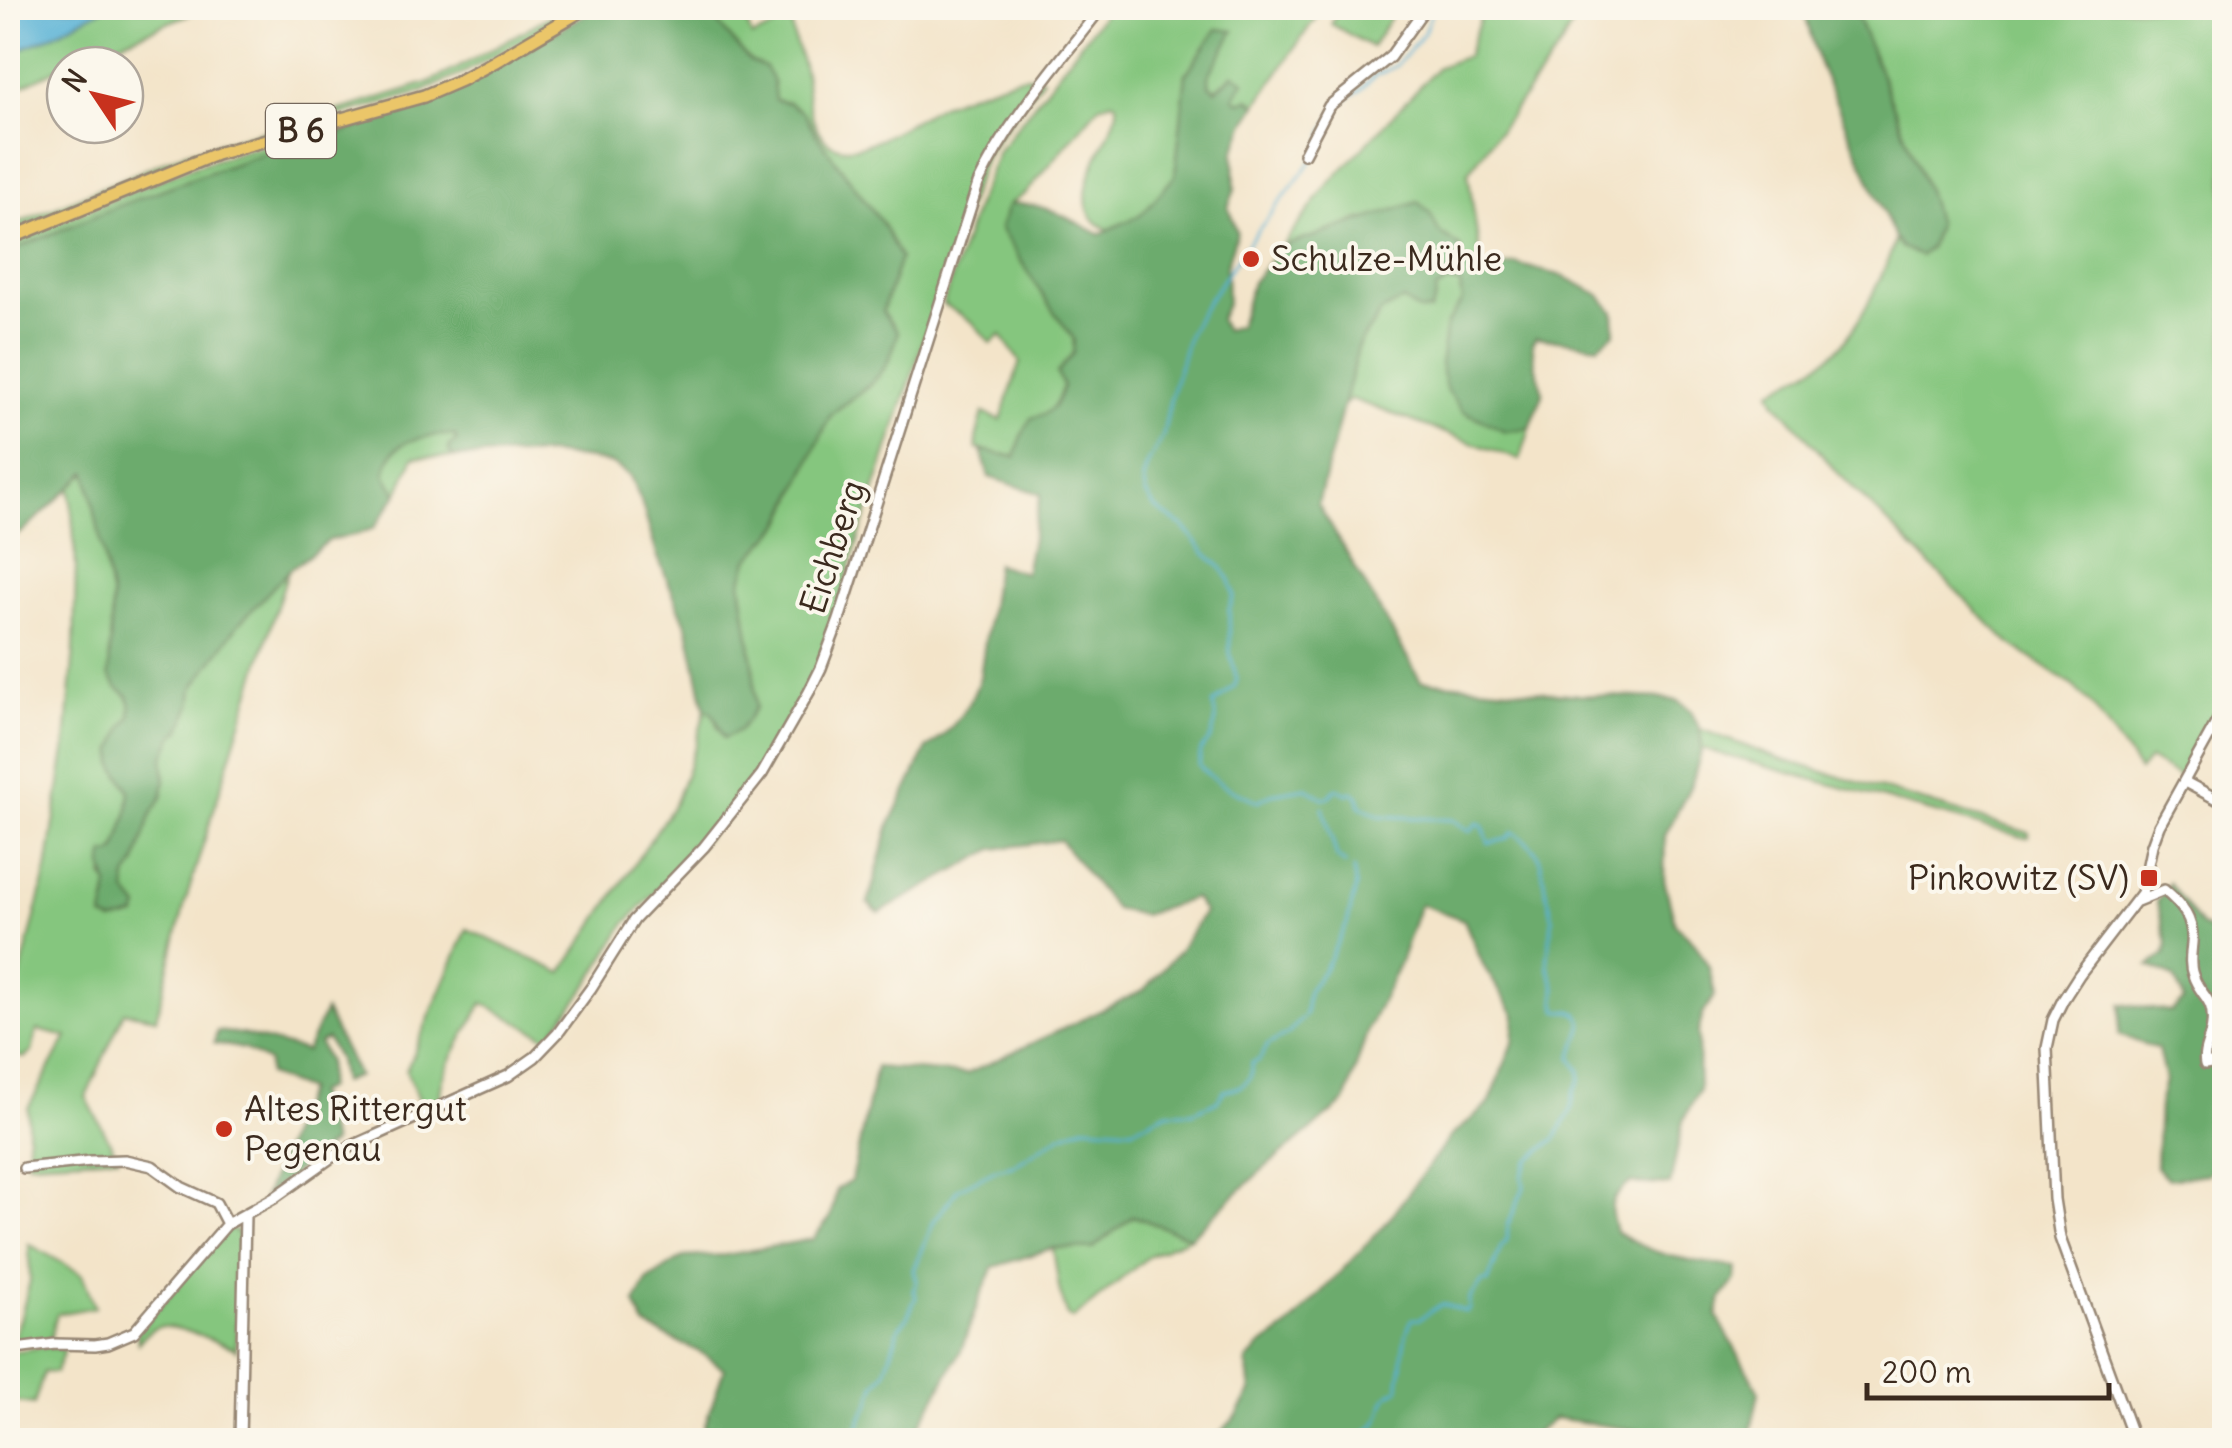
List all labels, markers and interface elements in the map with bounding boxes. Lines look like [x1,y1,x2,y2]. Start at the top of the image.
north arrow [45,45,145,145]
text: N [54,62,95,99]
road number: B 6 [266,104,336,158]
place label: Schulze-Mühle [1271,236,1502,280]
marker: Schulze-Mühle [1240,248,1262,270]
street label: Eichberg [790,474,874,619]
place label: Pinkowitz (SV) [1908,855,2129,899]
marker: Pinkowitz (SV) [2138,867,2160,889]
place label: Altes Rittergut Pegenau [244,1086,467,1170]
marker: Altes Rittergut Pegenau [213,1118,235,1140]
scale bar [1867,1338,2110,1400]
text: 200 m [1882,1353,1971,1391]

